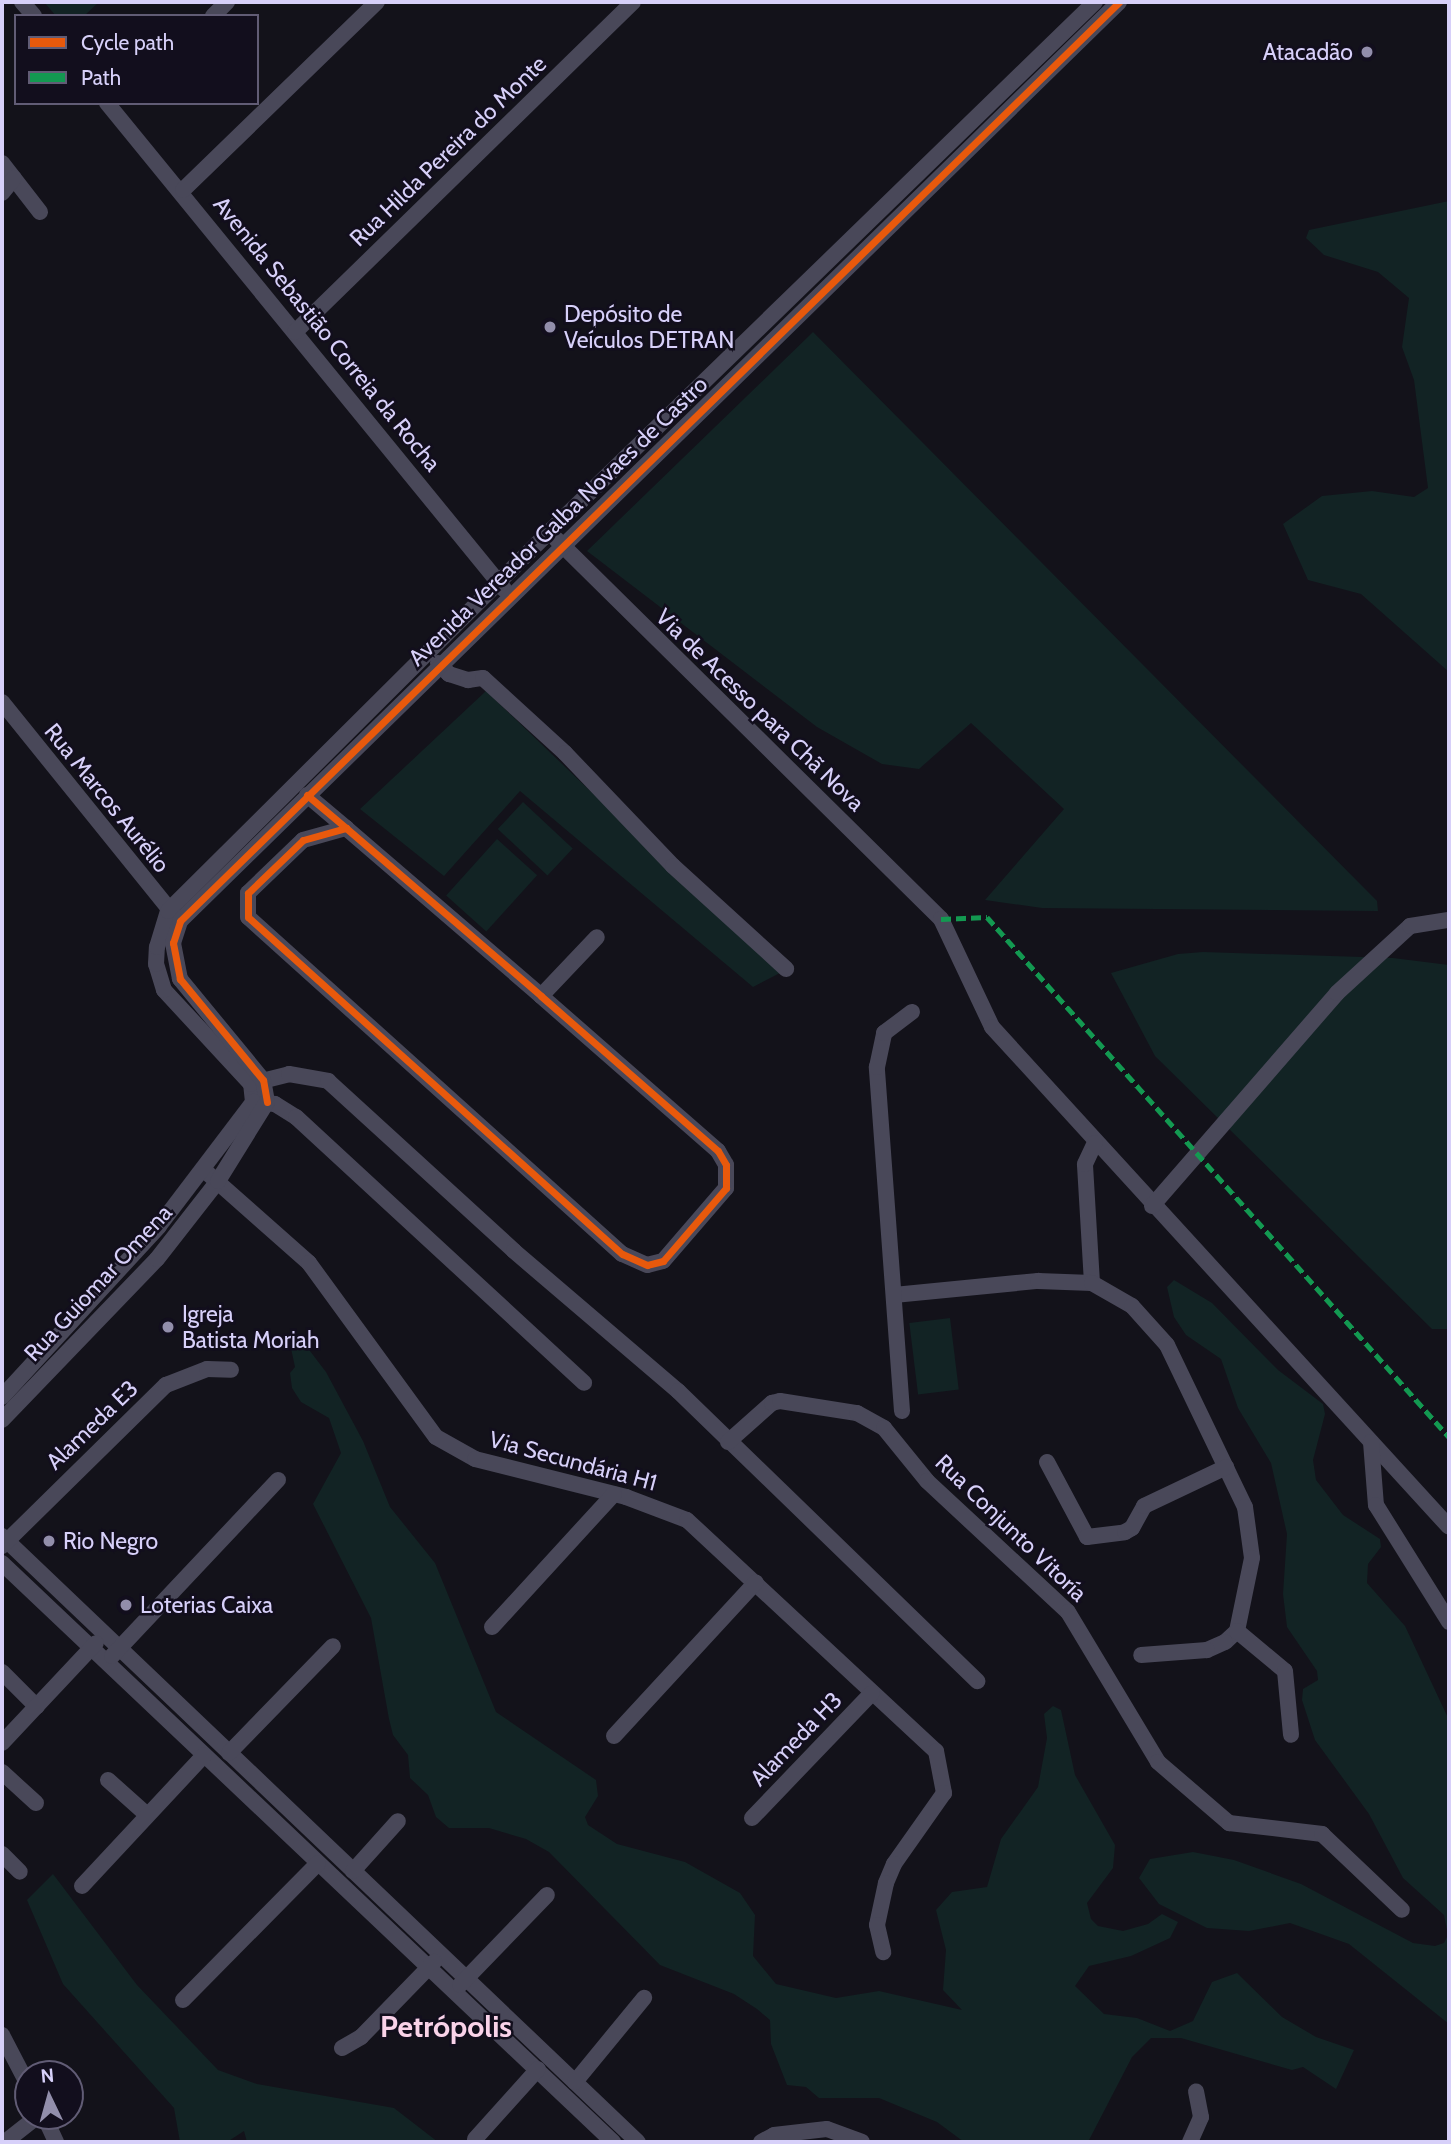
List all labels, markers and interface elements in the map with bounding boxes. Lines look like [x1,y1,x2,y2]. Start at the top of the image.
legend [14,14,259,105]
text: Cycle path [81,30,174,55]
place label: Atacadão [1263,38,1353,66]
marker: Atacadão [1359,44,1375,60]
street label: Rua Hilda Pereira do Monte [344,50,552,252]
text: Path [81,65,121,90]
street label: Avenida Sebastião Correia da Rocha [208,191,446,477]
place label: Depósito de Veículos DETRAN [564,300,734,354]
marker: Depósito de Veículos DETRAN [542,319,558,335]
street label: Avenida Vereador Galba Novaes de Castro [403,370,713,672]
street label: Via de Acesso para Chã Nova [650,603,870,817]
street label: Rua Marcos Aurélio [38,718,176,878]
street label: Rua Guiomar Omena [18,1199,178,1367]
place label: Igreja Batista Moriah [182,1300,319,1354]
marker: Igreja Batista Moriah [160,1319,176,1335]
street label: Alameda E3 [40,1375,144,1475]
street label: Via Secundária H1 [486,1425,660,1497]
street label: Rua Conjunto Vitoría [930,1449,1092,1607]
place label: Rio Negro [63,1527,158,1555]
marker: Rio Negro [41,1533,57,1549]
place label: Loterias Caixa [140,1591,273,1619]
marker: Loterias Caixa [118,1597,134,1613]
street label: Alameda H3 [744,1686,848,1792]
district label: Petrópolis [380,2009,512,2045]
north arrow [14,2060,84,2130]
text: N [40,2064,55,2088]

